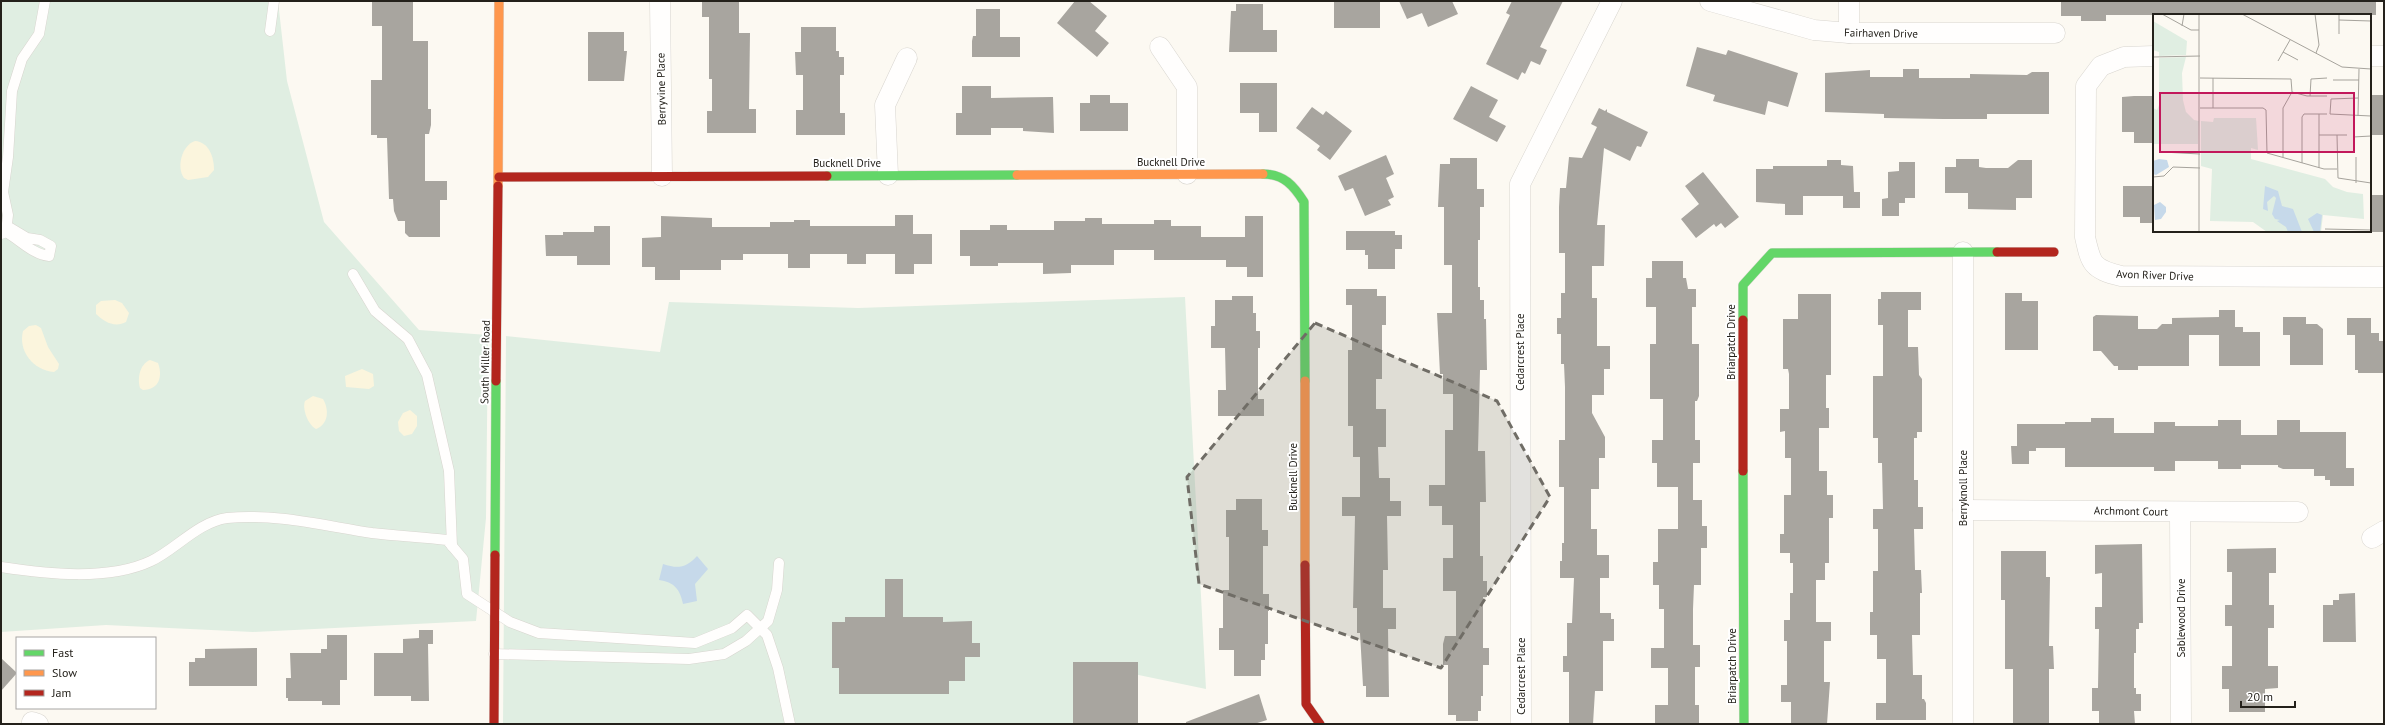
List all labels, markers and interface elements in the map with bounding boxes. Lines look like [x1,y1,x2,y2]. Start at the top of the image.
inset map [2153,14,2371,232]
street label: Fairhaven Drive [1844,25,1918,41]
street label: Berryvine Place [653,52,669,125]
street label: Bucknell Drive [1137,155,1206,169]
street label: Bucknell Drive [813,156,882,170]
street label: Avon River Drive [2116,267,2194,283]
street label: Briarpatch Drive [1724,304,1738,380]
street label: Cedarcrest Place [1513,313,1527,391]
street label: South Miller Road [477,320,493,404]
street label: Bucknell Drive [1286,442,1300,511]
street label: Berryknoll Place [1956,449,1970,526]
street label: Archmont Court [2094,503,2168,519]
street label: Sablewood Drive [2174,578,2188,658]
street label: Briarpatch Drive [1725,628,1739,704]
legend [16,637,156,709]
street label: Cedarcrest Place [1514,637,1528,715]
text: Fast [52,645,73,660]
text: Slow [52,665,77,680]
scale bar [2241,683,2295,709]
text: Jam [51,685,71,700]
text: 20 m [2247,689,2273,704]

